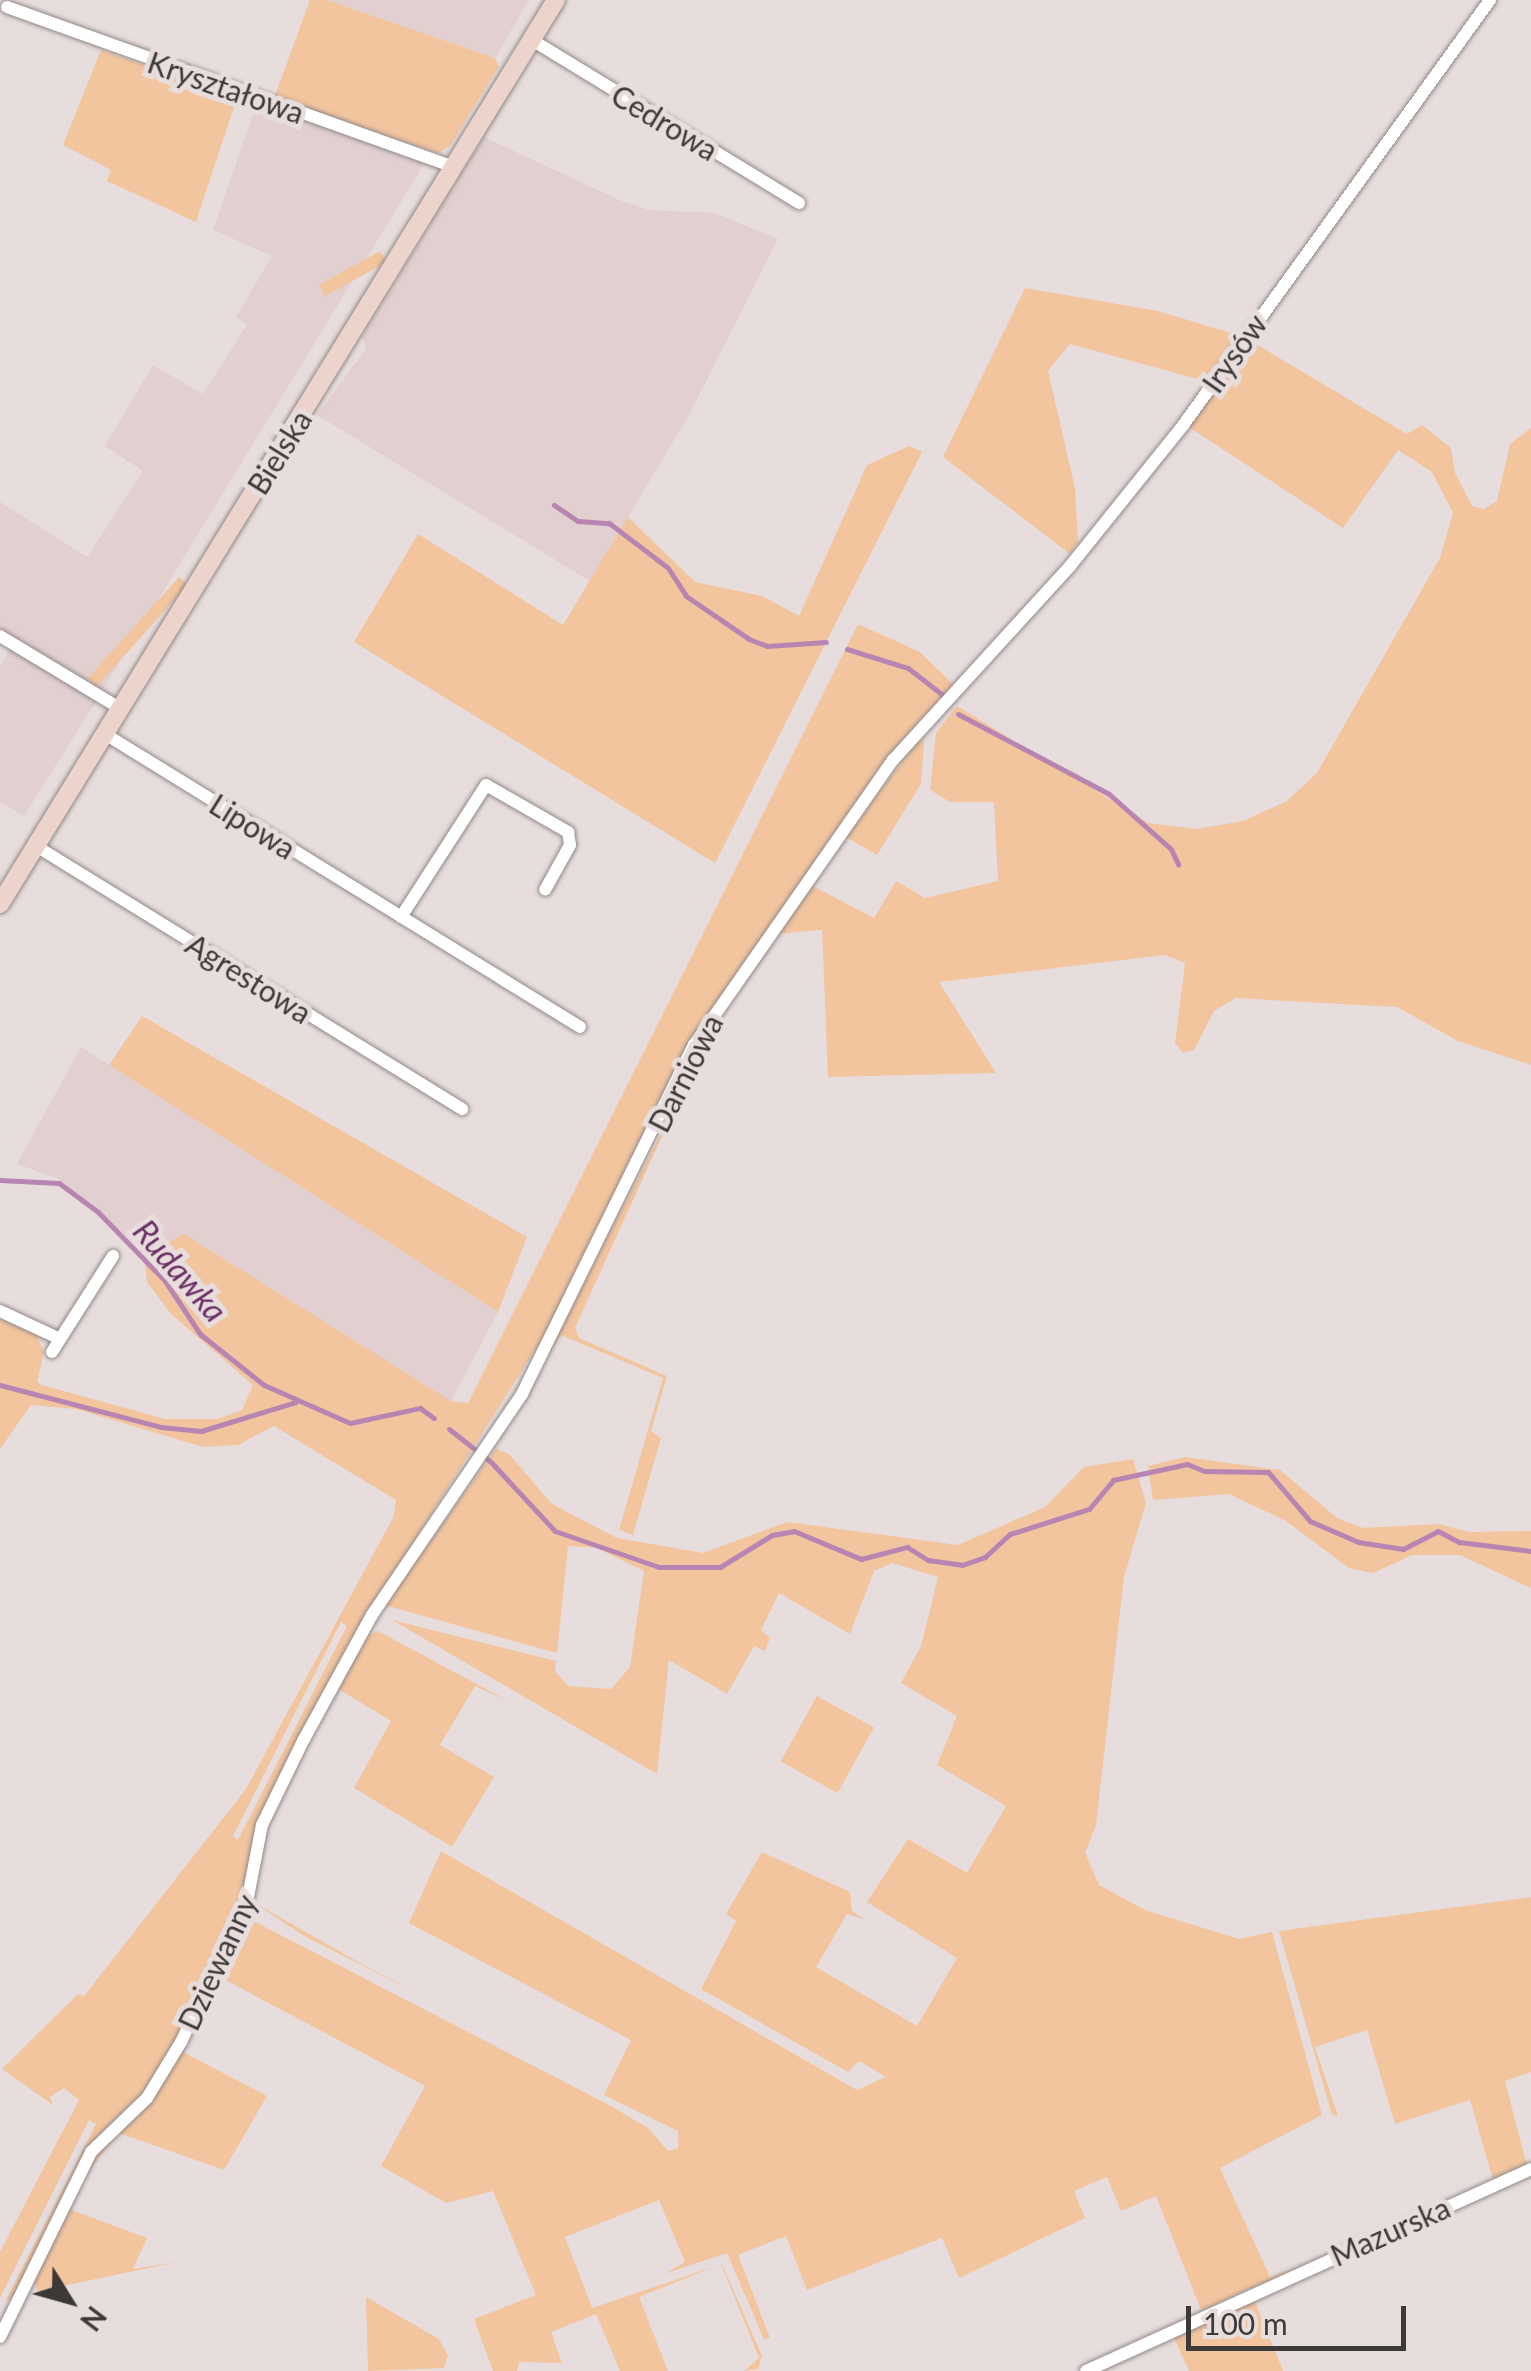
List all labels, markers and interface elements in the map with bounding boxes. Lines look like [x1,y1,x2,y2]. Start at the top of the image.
street label: Kryształowa [143,44,309,130]
street label: Cedrowa [605,76,725,168]
street label: Irysów [1194,307,1274,399]
street label: Bielska [239,403,319,501]
street label: Lipowa [203,786,303,866]
street label: Agrestowa [180,925,318,1031]
street label: Darniowa [640,1008,730,1138]
water label: Rudawka [125,1212,235,1330]
street label: Dziewanny [170,1888,264,2036]
street label: Mazurska [1325,2189,1455,2273]
north arrow [20,2251,120,2351]
scale bar [1191,2286,1411,2348]
text: N [74,2300,114,2338]
text: 100 m [1203,2305,1288,2341]

